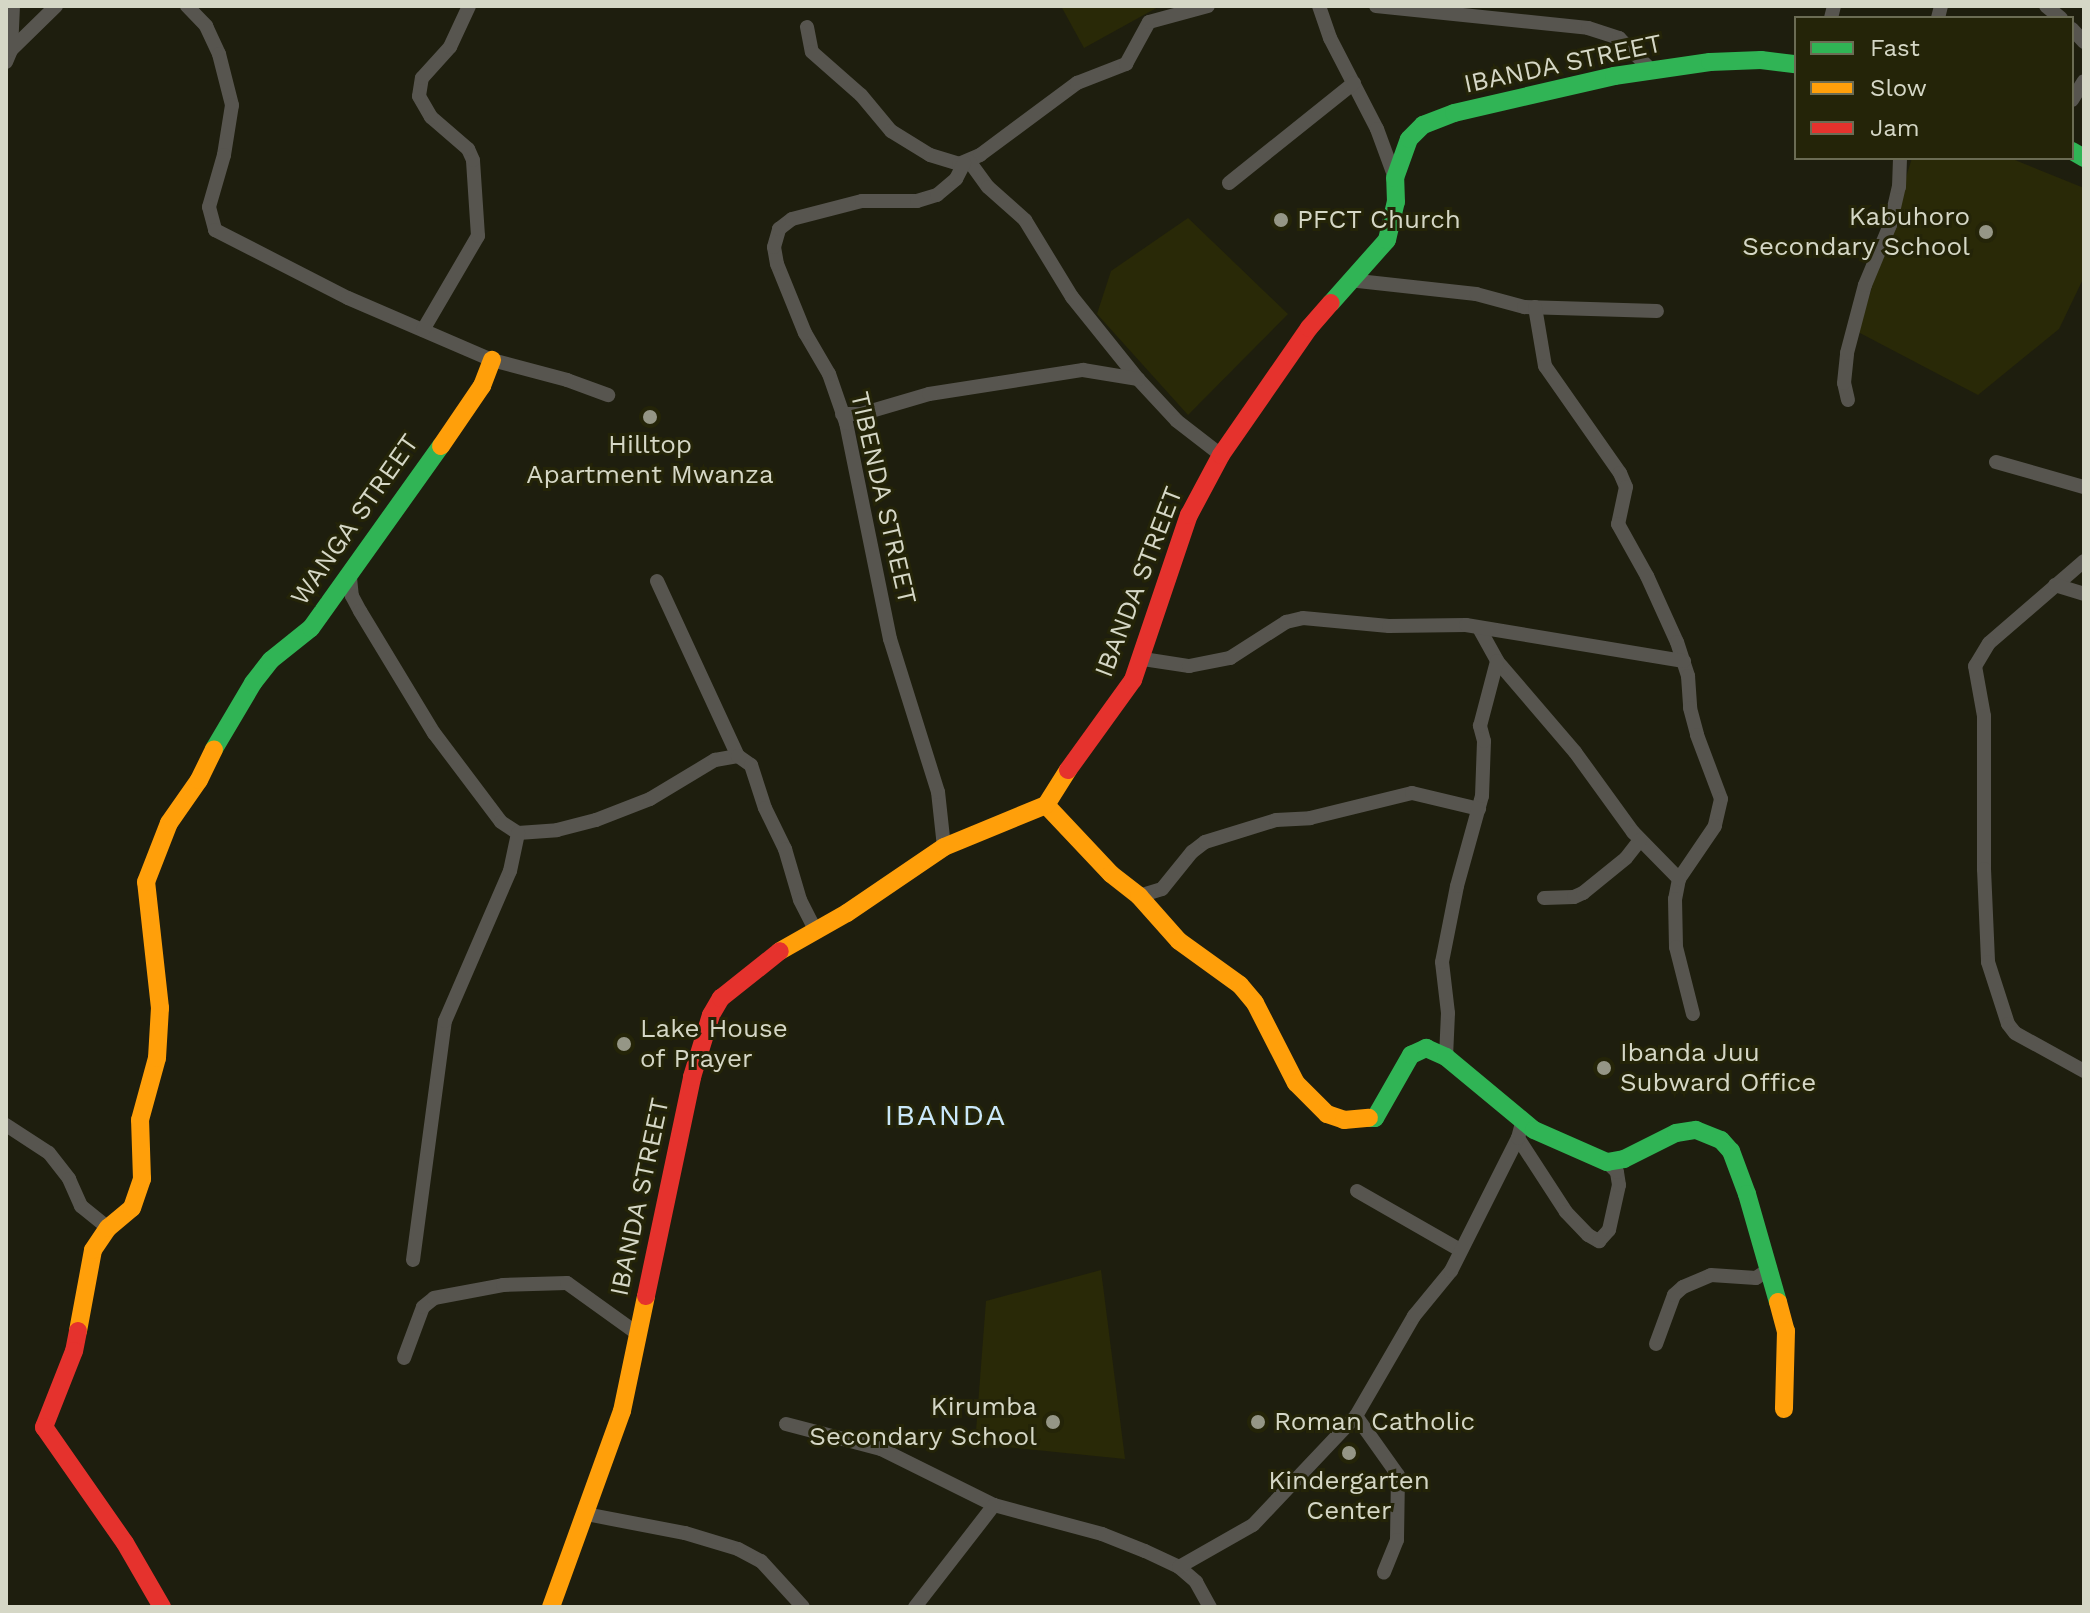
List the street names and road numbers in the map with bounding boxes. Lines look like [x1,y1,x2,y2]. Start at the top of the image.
street label: IBANDA STREET [1461,28,1665,100]
street label: TIBENDA STREET [843,388,923,608]
street label: WANGA STREET [284,428,426,612]
street label: IBANDA STREET [1088,482,1190,682]
street label: IBANDA STREET [604,1095,676,1299]

